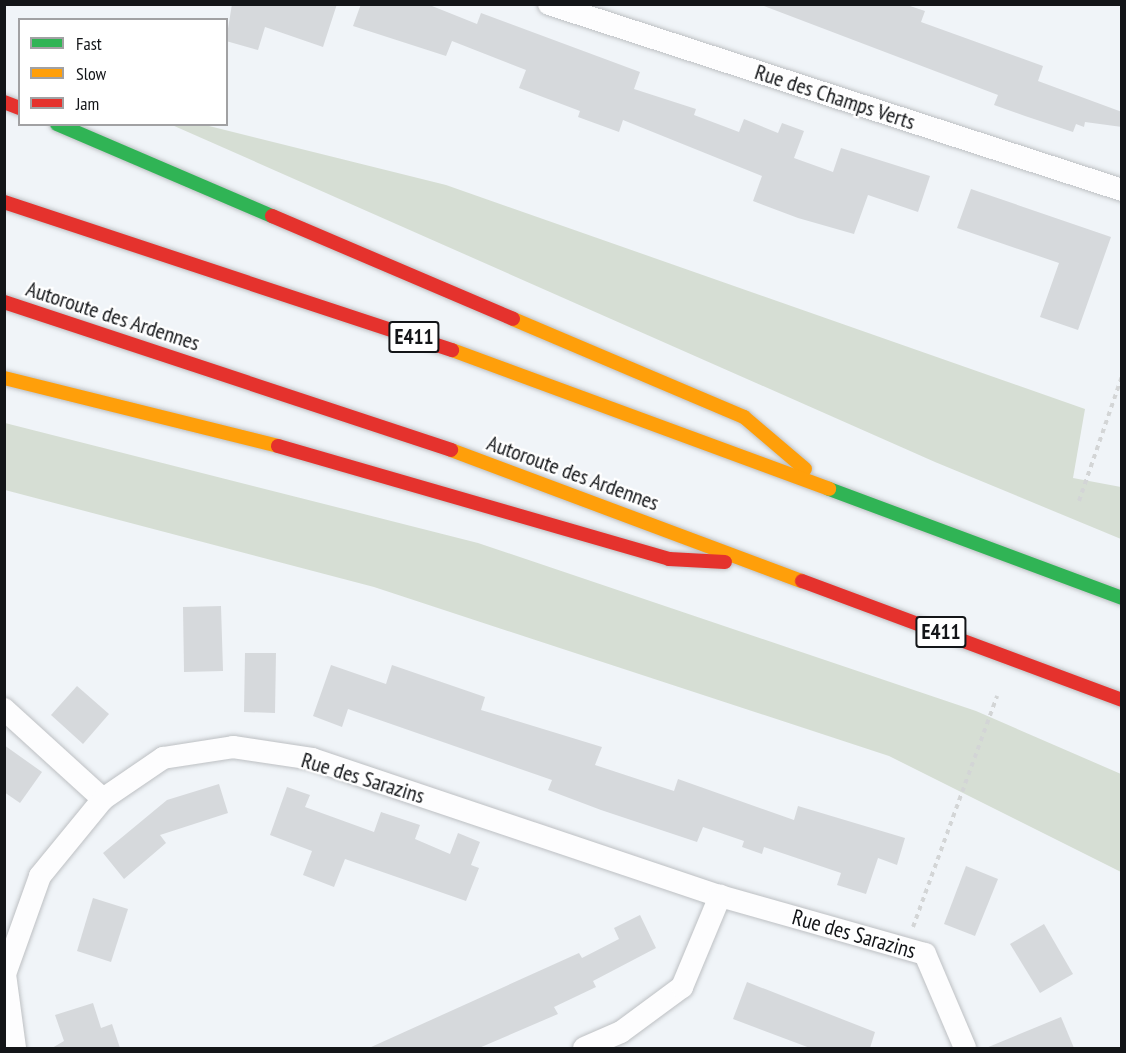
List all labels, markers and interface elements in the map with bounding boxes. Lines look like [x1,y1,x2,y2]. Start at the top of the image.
legend [18,18,228,126]
text: Fast [76,32,102,55]
street label: Rue des Champs Verts [751,59,919,135]
text: Slow [76,62,106,85]
text: Jam [76,92,99,115]
street label: Autoroute des Ardennes [23,275,203,357]
road number: E411 [387,319,441,355]
street label: Autoroute des Ardennes [483,430,663,516]
road number: E411 [914,614,968,650]
street label: Rue des Sarazins [298,747,428,809]
street label: Rue des Sarazins [789,904,919,964]

